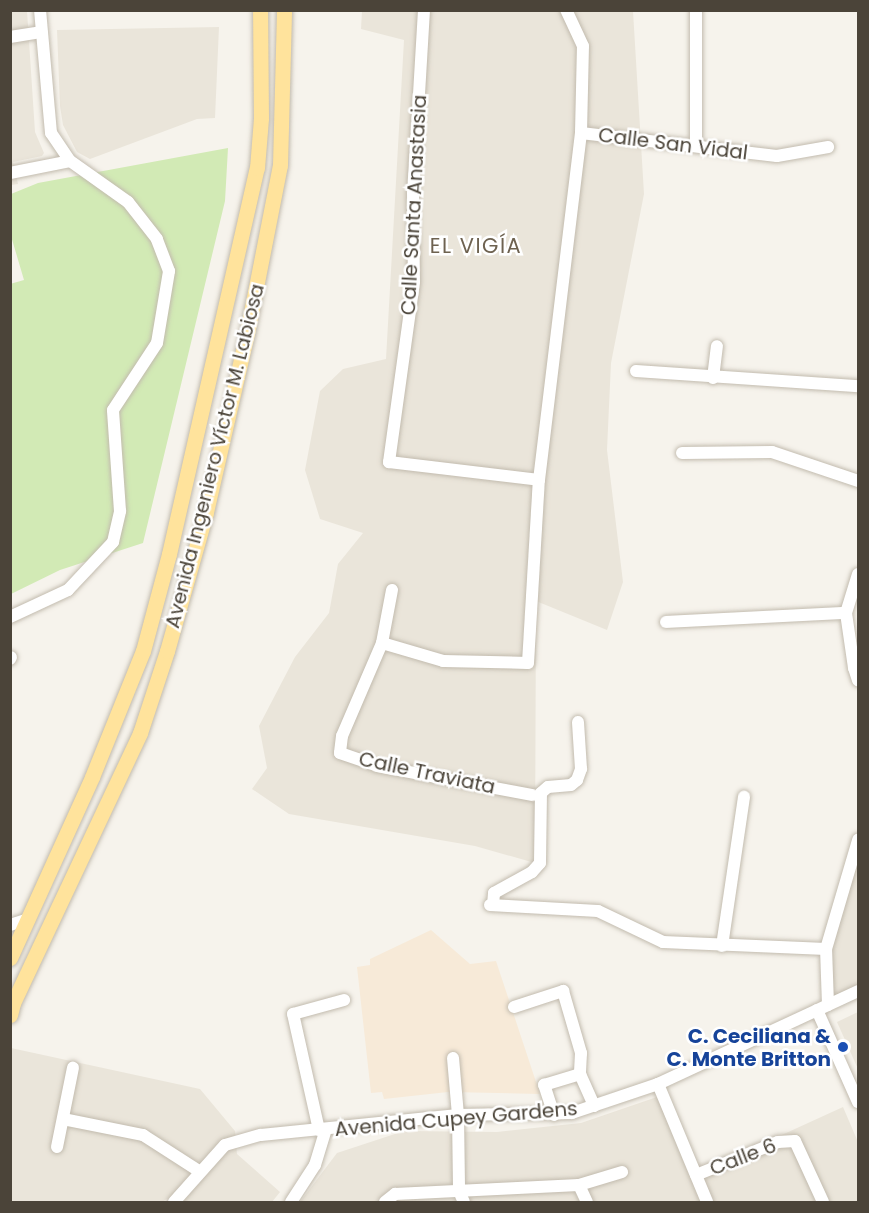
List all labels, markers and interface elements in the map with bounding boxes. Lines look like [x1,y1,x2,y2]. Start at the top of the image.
street label: Calle Santa Anastasia [396,94,432,316]
street label: Calle San Vidal [597,123,749,165]
district label: EL VIGÍA [430,233,522,259]
street label: Avenida Ingeniero Víctor M. Labiosa [161,281,269,631]
street label: Calle Traviata [357,747,497,799]
place label: C. Ceciliana & C. Monte Britton [667,1024,831,1071]
marker: C. Ceciliana & C. Monte Britton [836,1040,850,1054]
street label: Avenida Cupey Gardens [334,1096,578,1142]
street label: Calle 6 [706,1133,780,1181]

